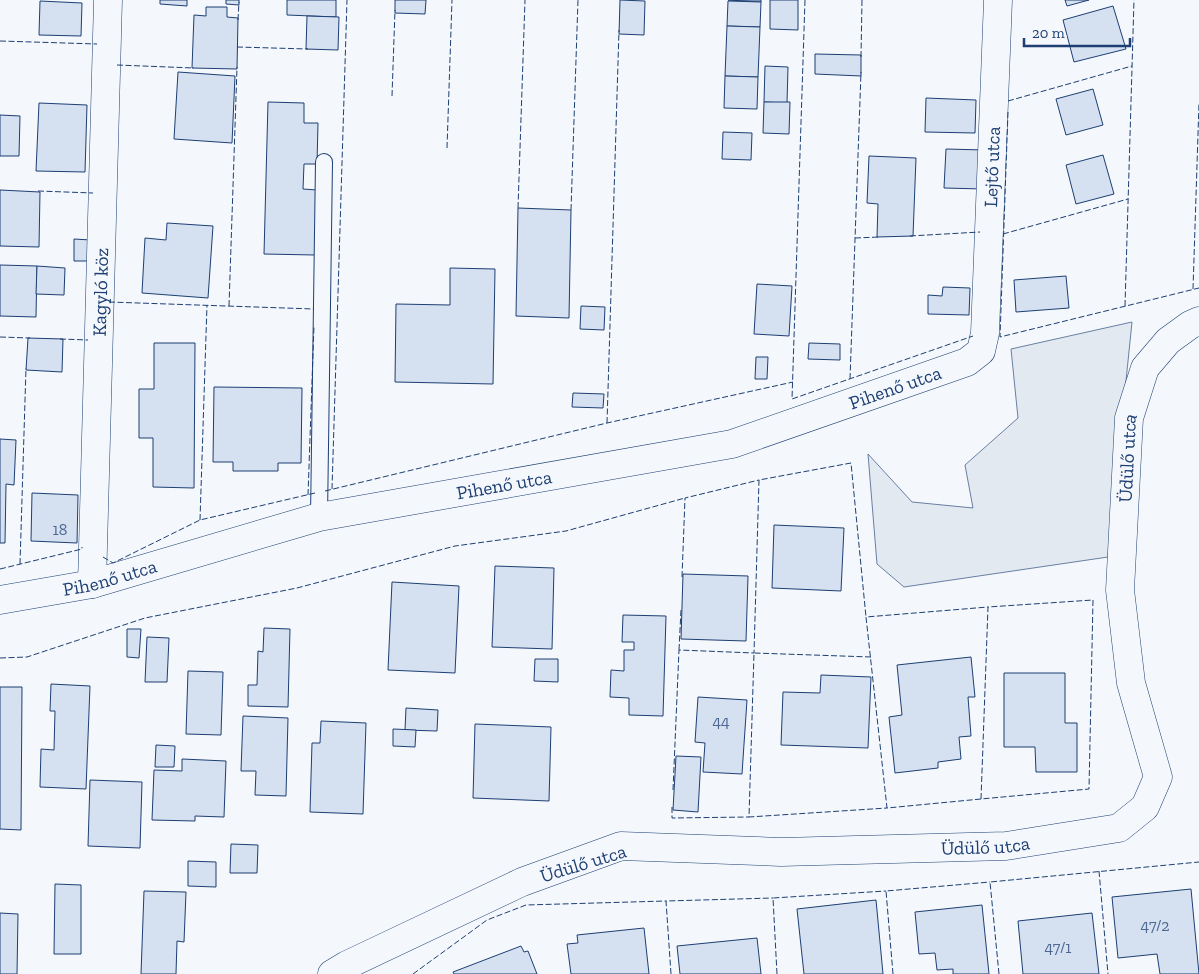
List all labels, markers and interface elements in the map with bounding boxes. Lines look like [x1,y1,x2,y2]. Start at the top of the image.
scale bar [1024,15,1130,47]
text: 20 m [1032,24,1065,42]
street label: Lejtő utca [979,126,1005,208]
street label: Kagyló köz [88,247,113,337]
street label: Pihenő utca [846,361,944,414]
street label: Üdülő utca [1114,410,1142,503]
street label: Pihenő utca [455,465,554,505]
house number: 18 [53,520,67,539]
street label: Pihenő utca [61,555,160,601]
house number: 44 [712,712,730,731]
street label: Üdülő utca [940,831,1031,860]
street label: Üdülő utca [537,839,629,887]
house number: 47/2 [1141,916,1169,935]
house number: 47/1 [1044,938,1072,957]

